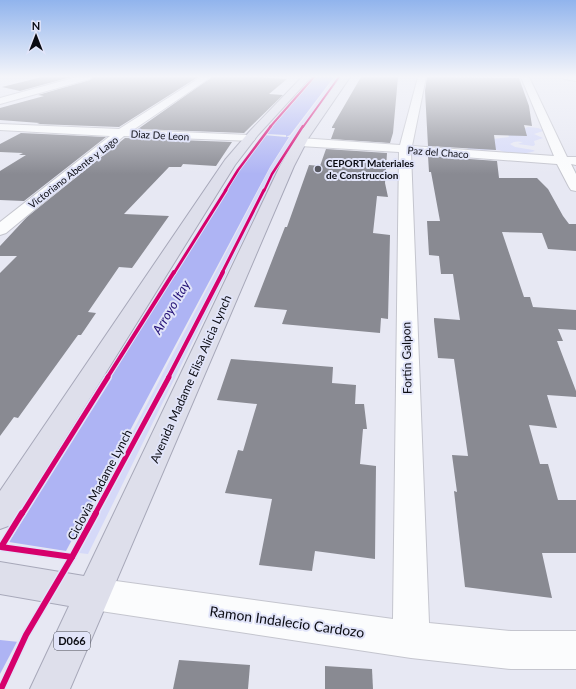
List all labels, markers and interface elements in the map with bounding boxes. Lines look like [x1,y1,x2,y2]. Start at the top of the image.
north arrow [16,16,56,56]
text: N [32,19,40,32]
street label: Diaz De Leon [130,127,190,143]
street label: Victoriano Abente y Lago [26,133,120,211]
street label: Paz del Chaco [407,144,469,160]
place label: CEPORT Materiales de Construccion [326,157,415,181]
marker: CEPORT Materiales de Construccion [313,164,323,174]
water label: Arroyo Itay [148,277,194,338]
street label: Avenida Madame Elisa Alicia Lynch [147,292,235,465]
street label: Fortín Galpon [398,322,415,394]
street label: Ciclovia Madame Lynch [64,427,135,543]
street label: Ramon Indalecio Cardozo [209,602,366,641]
road number: D066 [54,632,90,650]

